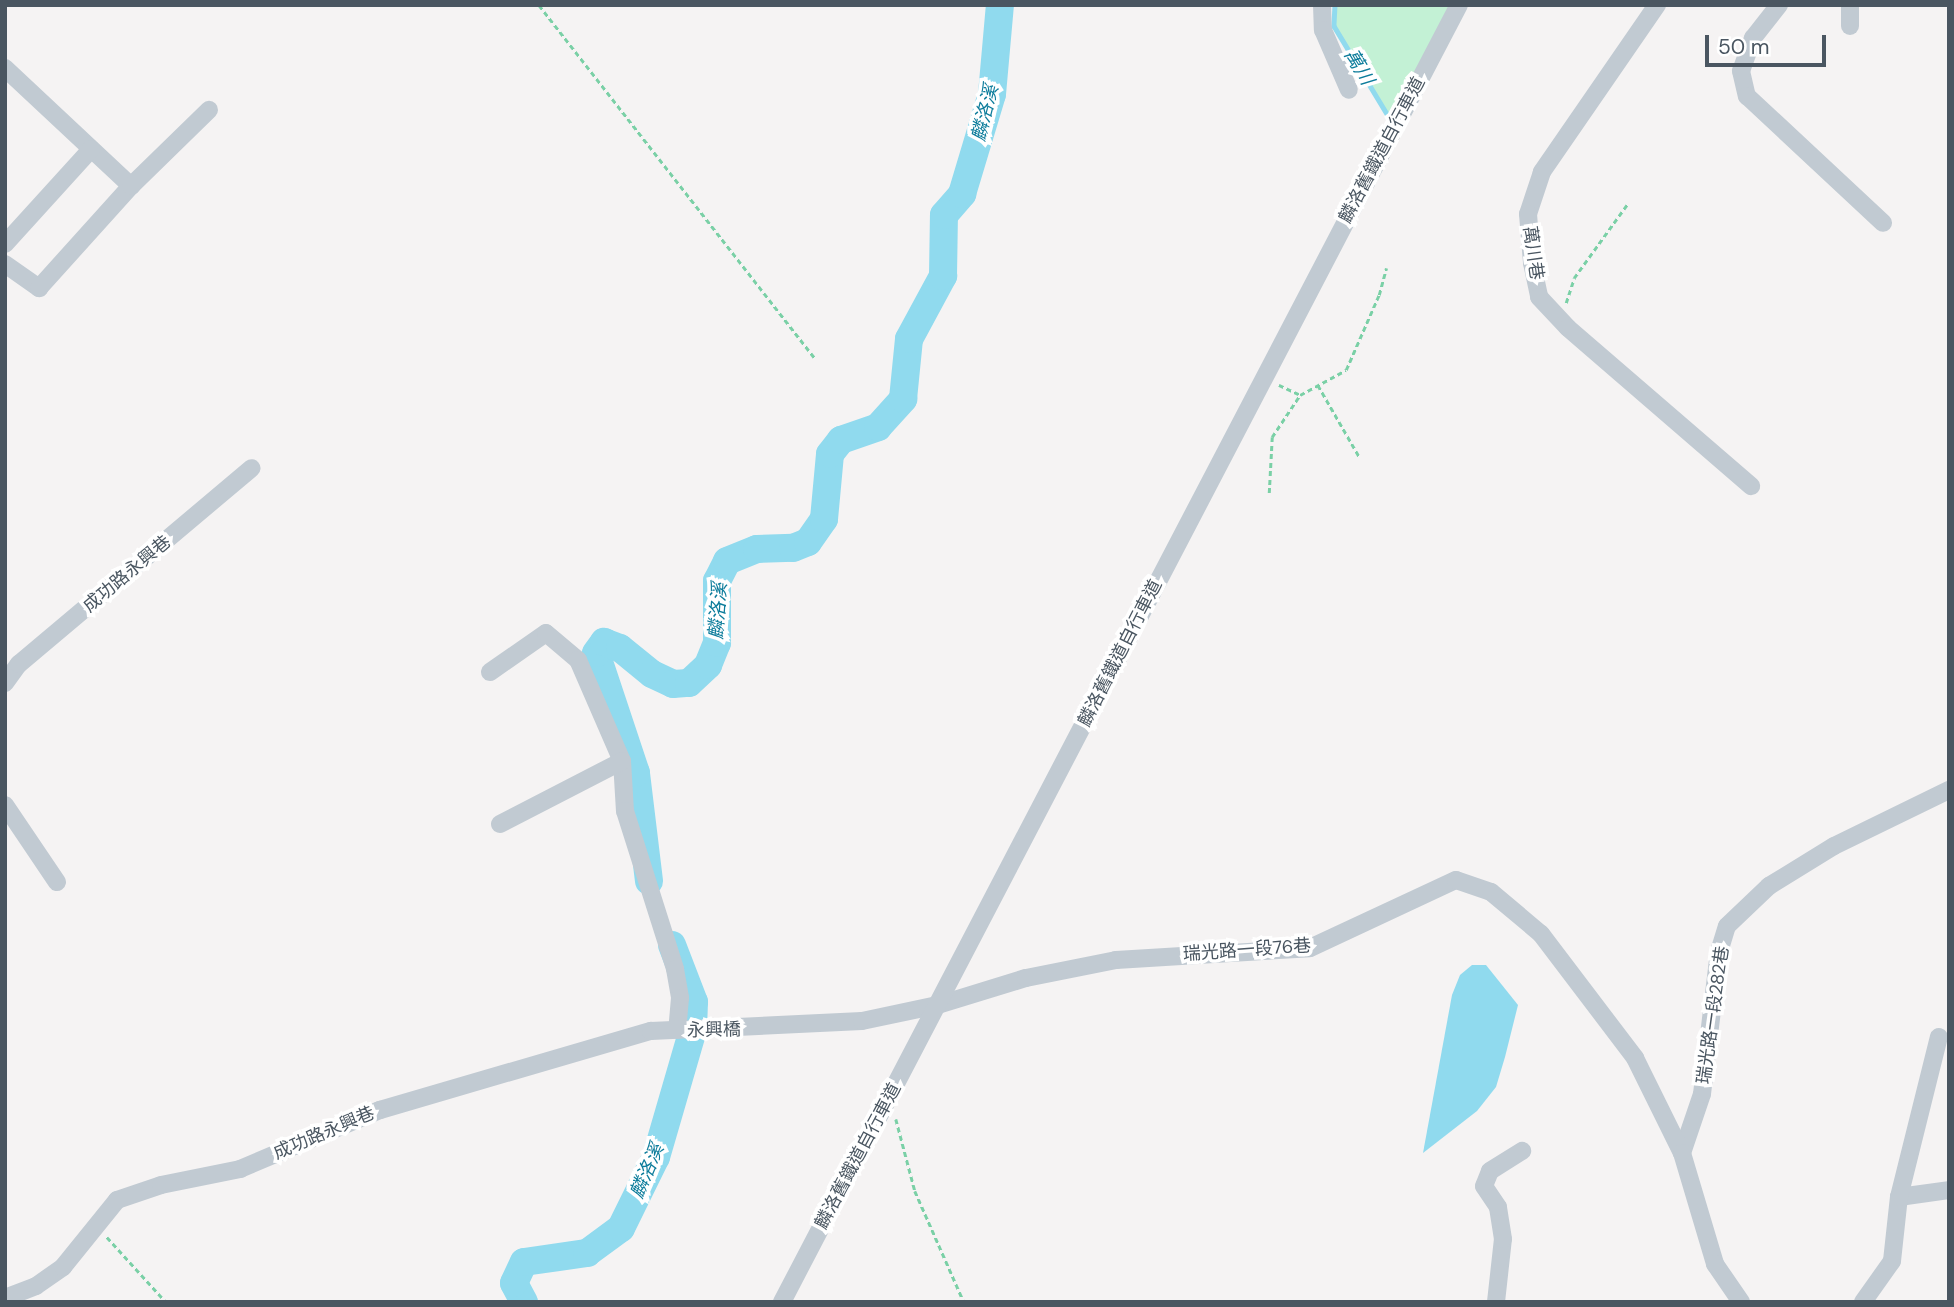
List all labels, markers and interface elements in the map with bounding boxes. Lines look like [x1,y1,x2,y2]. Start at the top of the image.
scale bar [1709,21,1830,65]
text: 50 m [1718,33,1769,61]
water label: 萬川 [1339,45,1379,89]
street label: 麟洛舊鐵道自行車道 [1334,73,1430,227]
water label: 麟洛溪 [967,83,1003,143]
street label: 萬川巷 [1519,225,1547,281]
street label: 成功路永興巷 [79,531,175,617]
street label: 麟洛舊鐵道自行車道 [1074,576,1166,730]
water label: 麟洛溪 [705,582,731,640]
street label: 瑞光路一段76巷 [1182,935,1312,965]
street label: 瑞光路一段282巷 [1693,945,1733,1085]
street label: 永興橋 [687,1019,741,1041]
street label: 麟洛舊鐵道自行車道 [810,1079,906,1233]
street label: 成功路永興巷 [270,1102,378,1164]
water label: 麟洛溪 [625,1140,669,1202]

